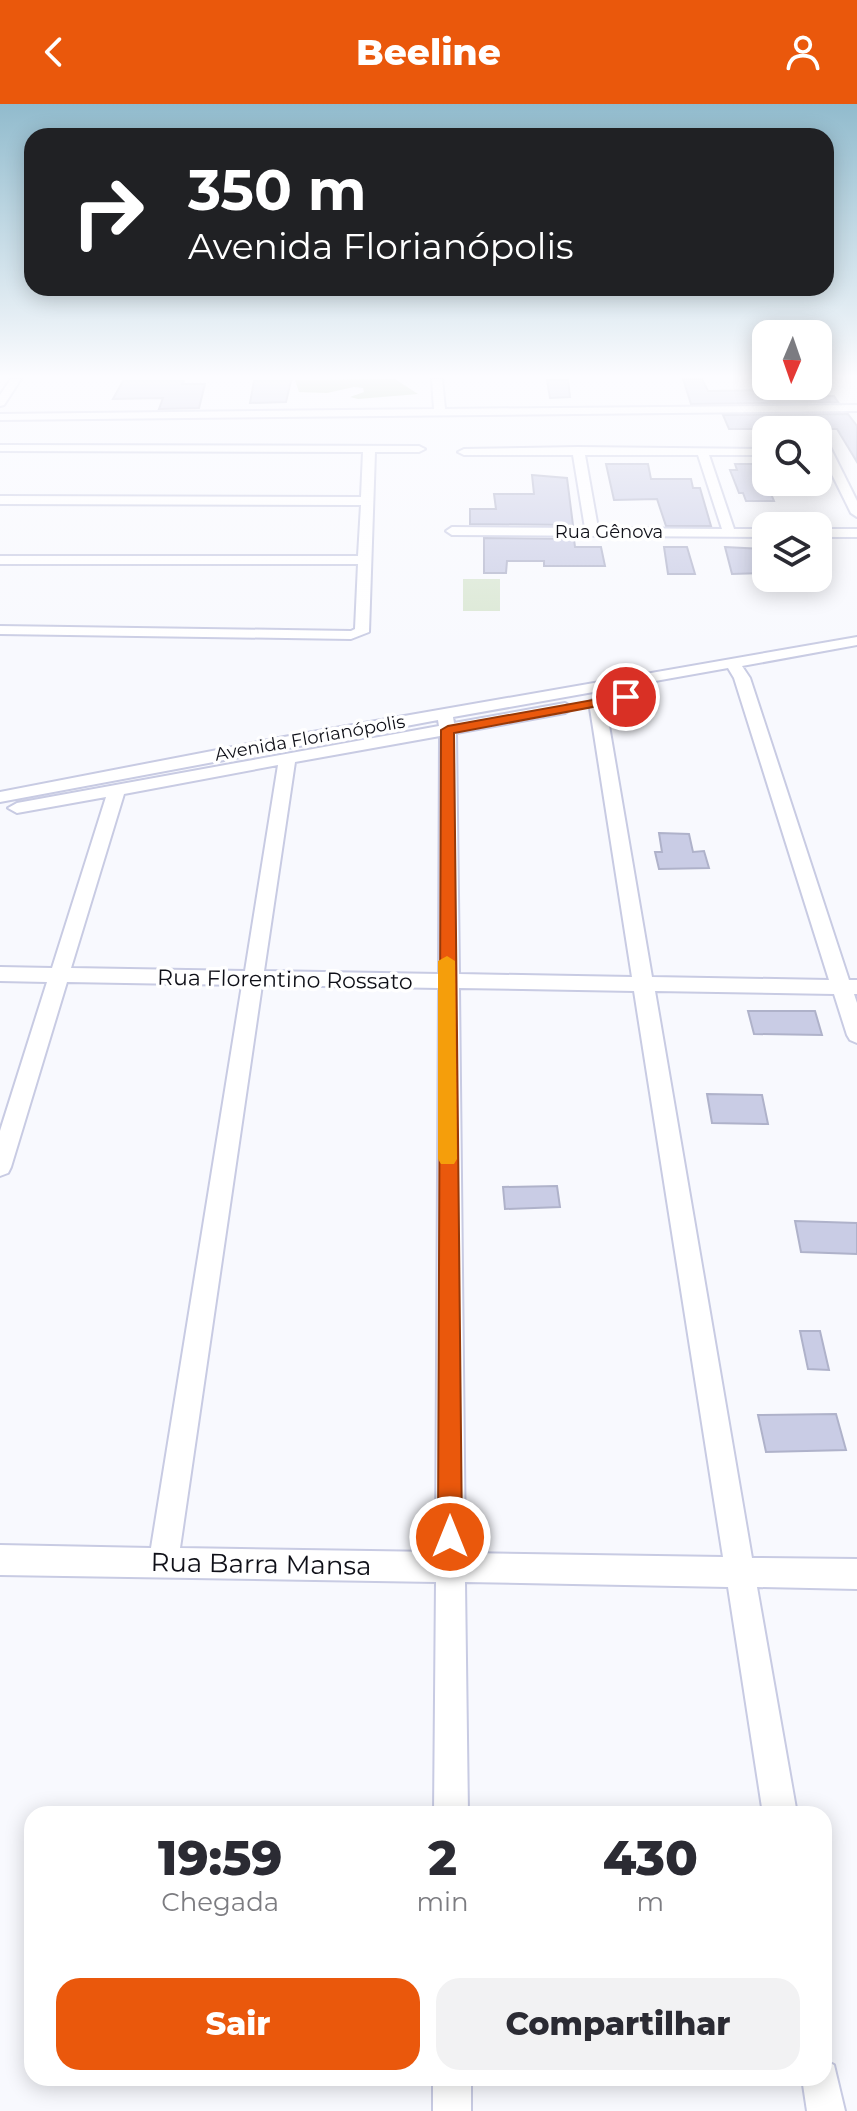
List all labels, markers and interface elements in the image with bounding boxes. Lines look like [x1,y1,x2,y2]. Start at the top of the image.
icon: back [32,30,76,74]
text: Beeline [356,30,501,74]
icon: person [781,30,825,74]
text: 350 m [188,156,367,224]
icon: right [56,160,160,264]
text: Avenida Florianópolis [188,224,574,268]
north arrow [752,320,832,400]
map controls [752,320,832,592]
button: search [752,416,832,496]
button: layers [752,512,832,592]
street label: Rua Gênova [555,521,663,543]
pin [592,663,660,731]
icon: arrive [604,675,648,719]
street label: Avenida Florianópolis [213,710,407,766]
street label: Rua Florentino Rossato [157,964,413,995]
position arrow [408,1495,492,1579]
street label: Rua Barra Mansa [150,1546,372,1582]
text: 19:59 [158,1829,282,1887]
text: 2 [428,1829,457,1887]
text: 430 [603,1829,698,1887]
text: Chegada [161,1886,279,1918]
text: min [417,1886,469,1918]
text: m [637,1886,664,1918]
button: Sair [56,1978,420,2070]
button: Compartilhar [436,1978,800,2070]

